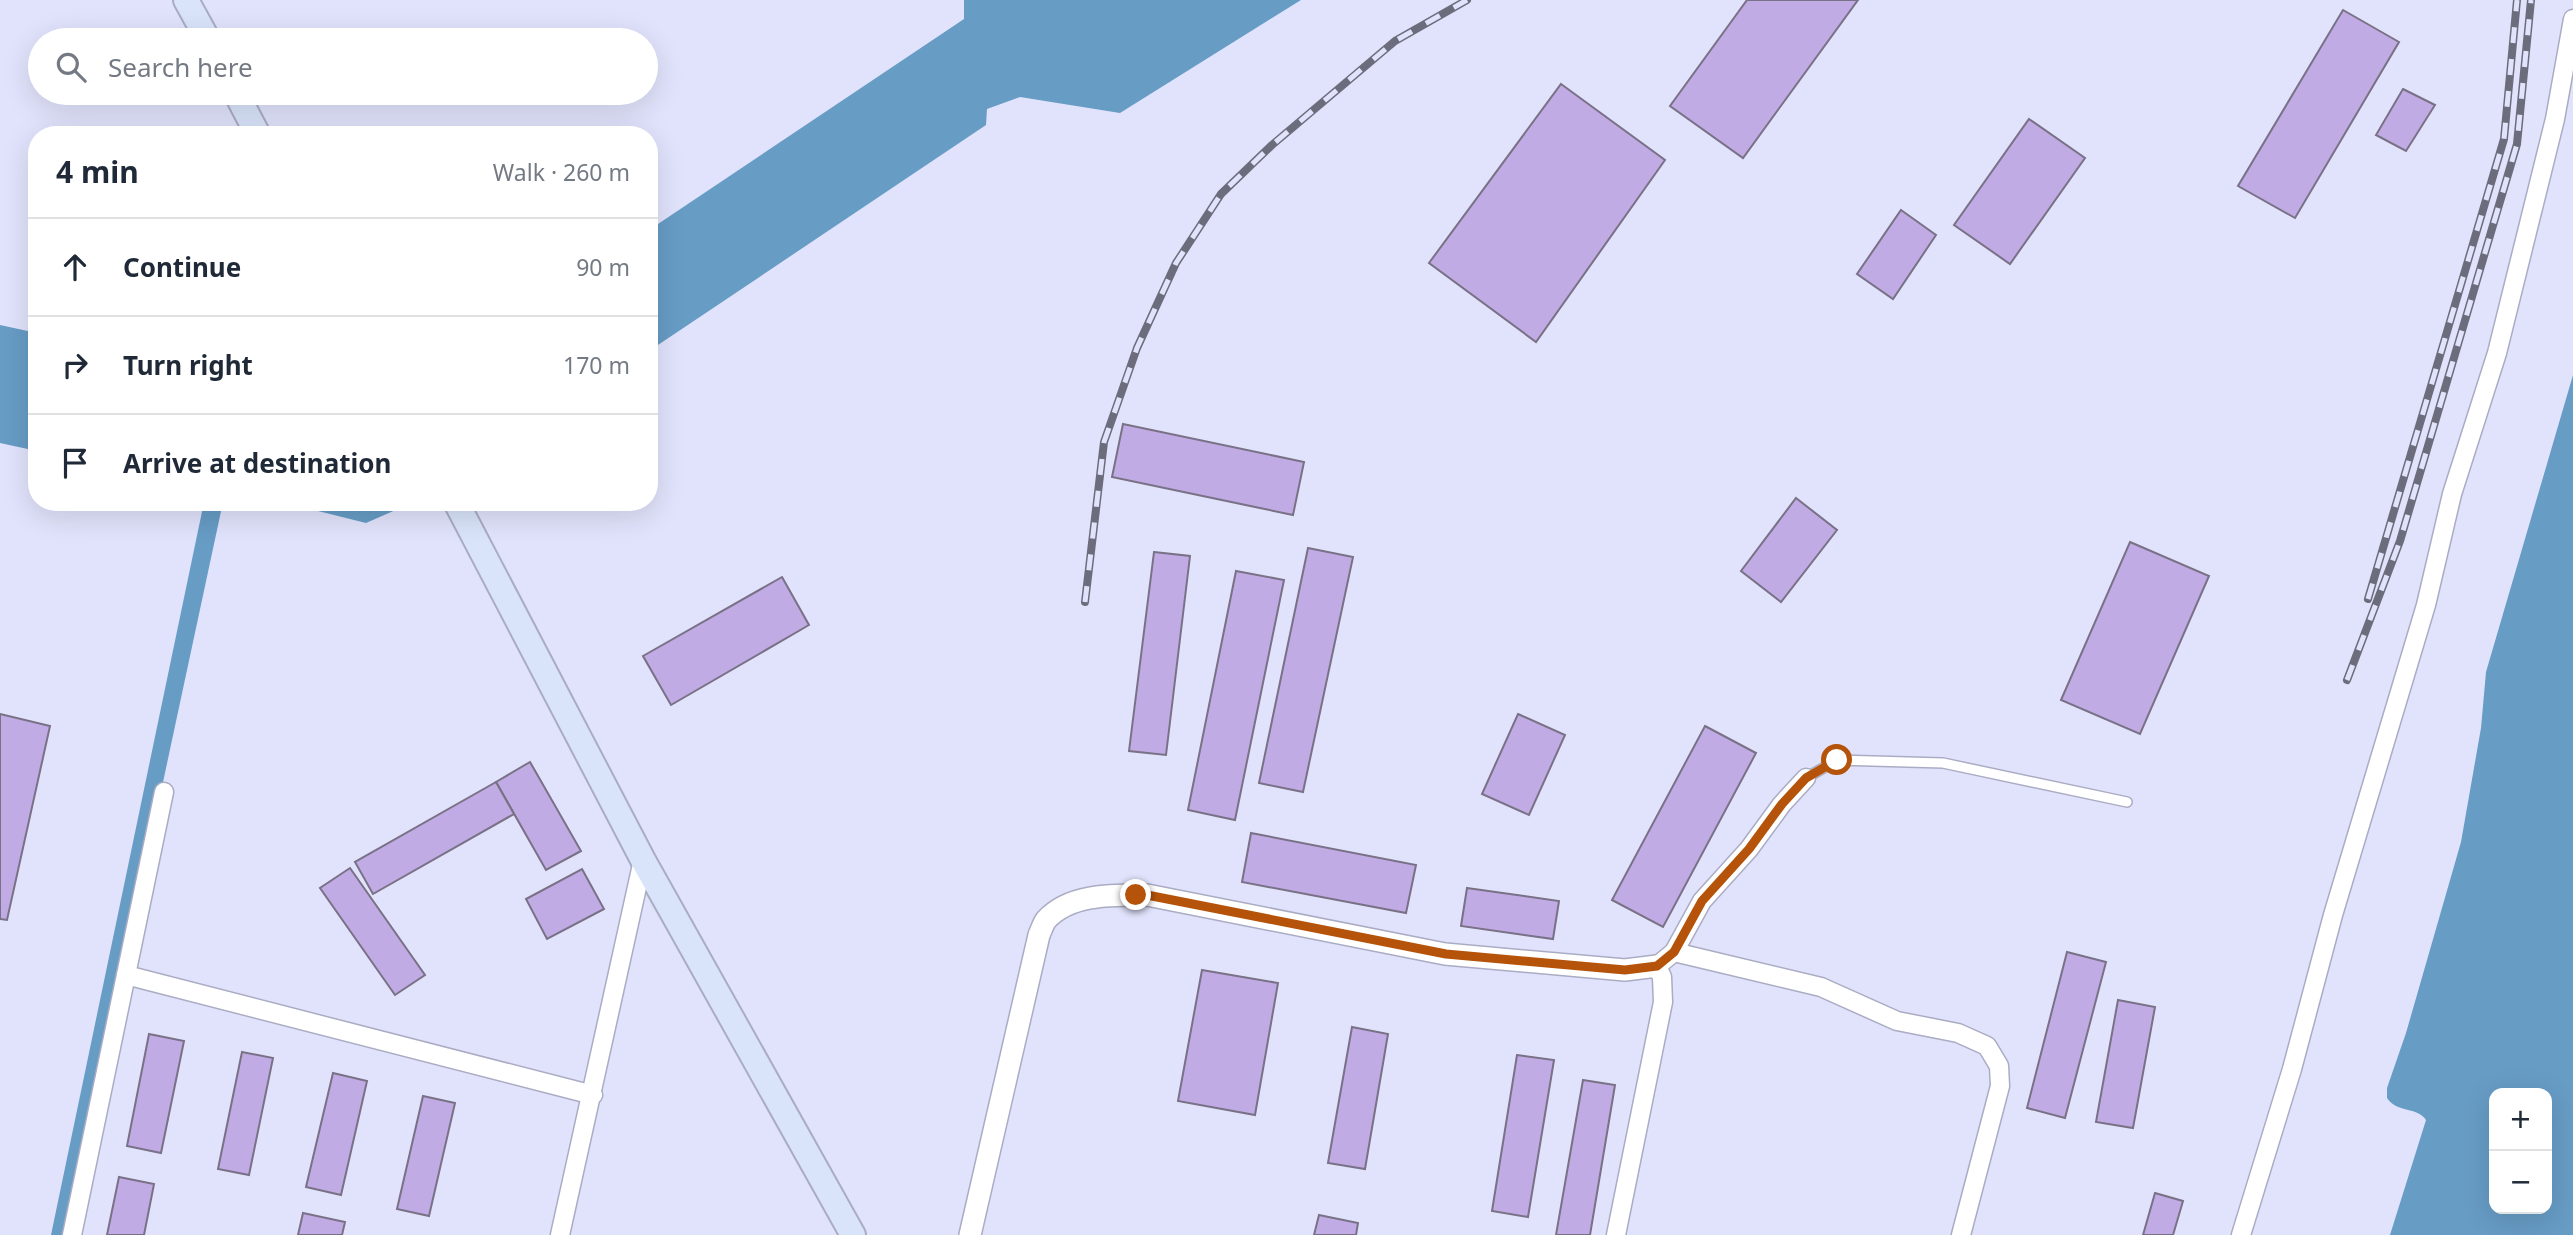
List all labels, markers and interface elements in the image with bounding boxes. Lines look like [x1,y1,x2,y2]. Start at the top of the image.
search box [28,28,658,105]
icon: search [52,48,90,86]
text: Search here [108,49,253,85]
text: 4 min [56,151,139,192]
text: Walk · 260 m [493,156,630,188]
icon: ahead [56,248,94,286]
text: Continue [123,249,241,285]
text: 90 m [576,251,630,283]
icon: right [56,346,94,384]
text: Turn right [123,347,253,383]
text: 170 m [563,349,630,381]
icon: arrive [56,444,94,482]
text: Arrive at destination [123,445,392,481]
route start [1821,744,1852,775]
route end [1120,879,1151,910]
map controls [2489,1088,2552,1214]
button: + [2489,1088,2552,1151]
button: − [2489,1151,2552,1214]

